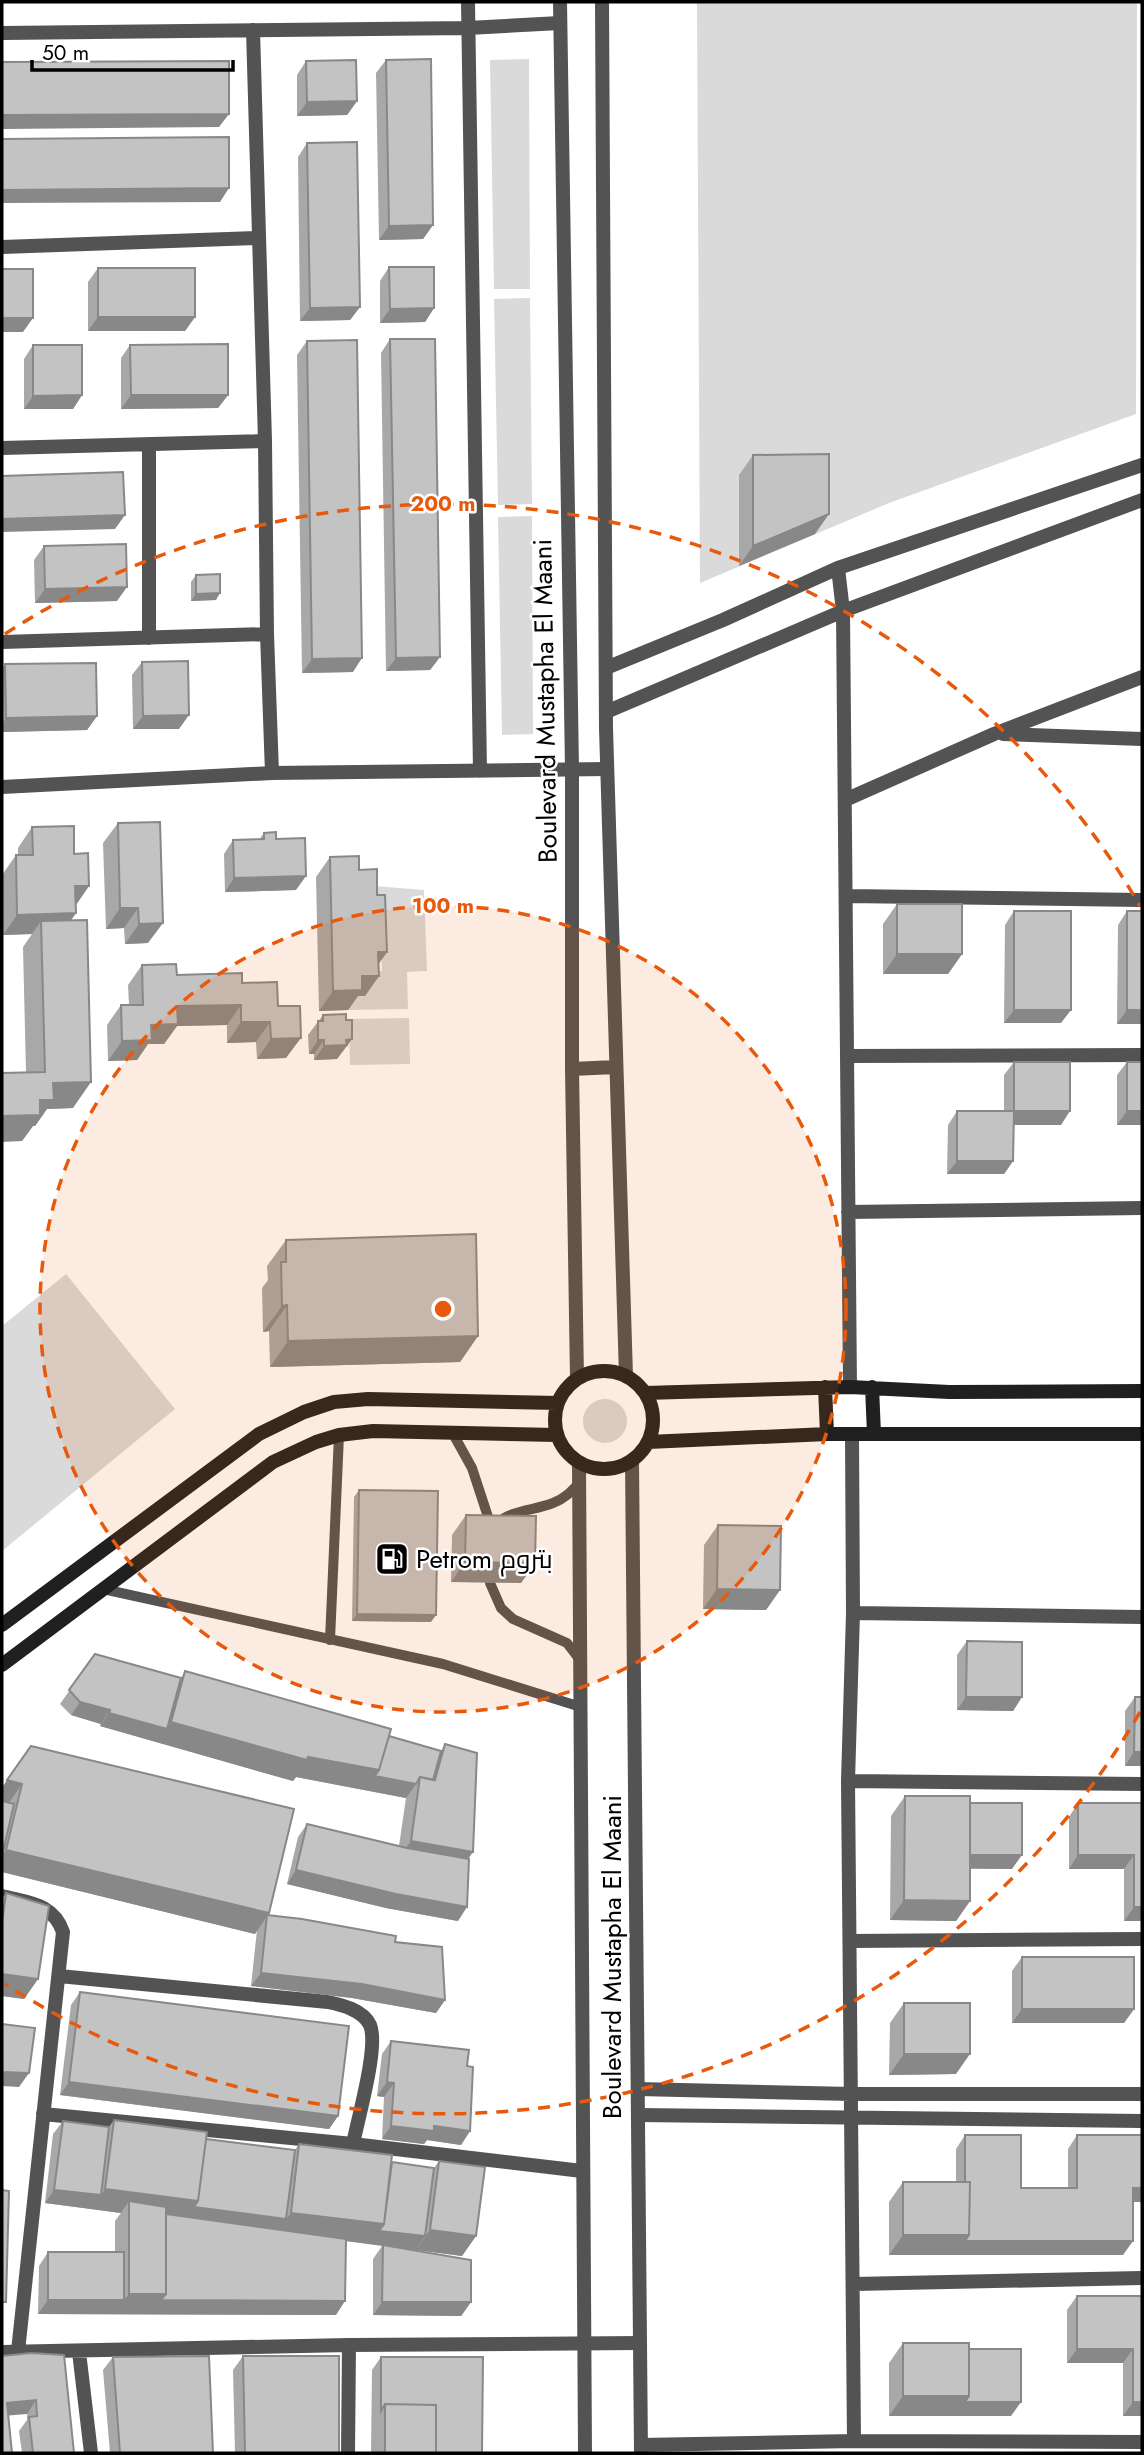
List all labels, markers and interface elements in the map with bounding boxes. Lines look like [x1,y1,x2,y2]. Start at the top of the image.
scale bar [32,28,233,72]
text: 50 m [42,38,89,68]
text: 200 m [410,489,476,519]
street label: Boulevard Mustapha El Maani [523,539,567,863]
text: 100 m [412,891,474,921]
centre of rings [431,1297,455,1321]
fuel station icon: Petrom بتروم [373,1540,411,1578]
place label: Petrom بتروم [416,1540,553,1578]
street label: Boulevard Mustapha El Maani [593,1795,631,2119]

